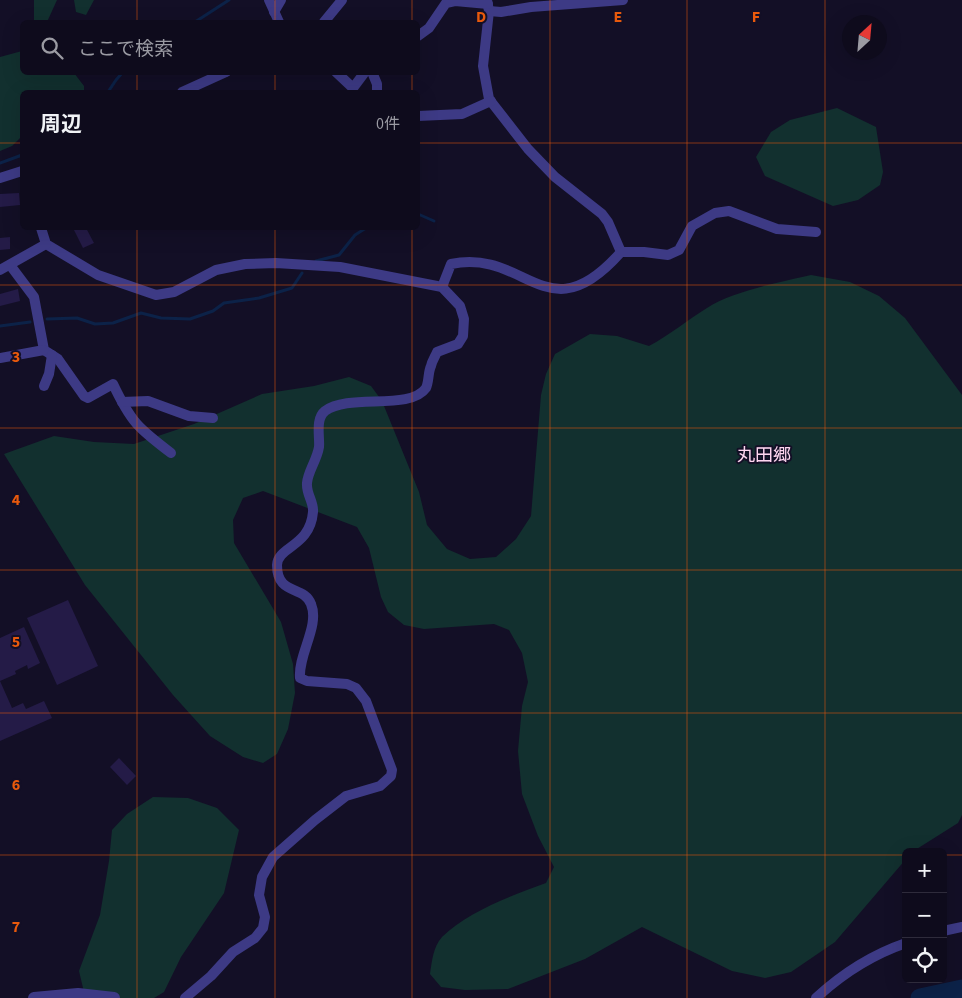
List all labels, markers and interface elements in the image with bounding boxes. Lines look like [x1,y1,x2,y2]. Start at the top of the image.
text: D [476,6,486,28]
text: E [614,6,622,28]
text: F [752,6,760,28]
north arrow [842,15,887,60]
search box [20,20,420,75]
icon: search [38,34,66,62]
text: ここで検索 [78,36,173,63]
text: 周辺 [40,109,82,139]
text: 0件 [376,113,400,135]
text: 3 [12,346,20,368]
district label: 丸田郷 [737,443,791,468]
text: 4 [12,489,21,511]
text: 5 [12,631,20,653]
text: 6 [12,774,20,796]
map controls [902,848,947,983]
button: + [902,848,947,893]
button: − [902,893,947,938]
text: 7 [12,916,20,938]
button: locate [902,938,947,983]

